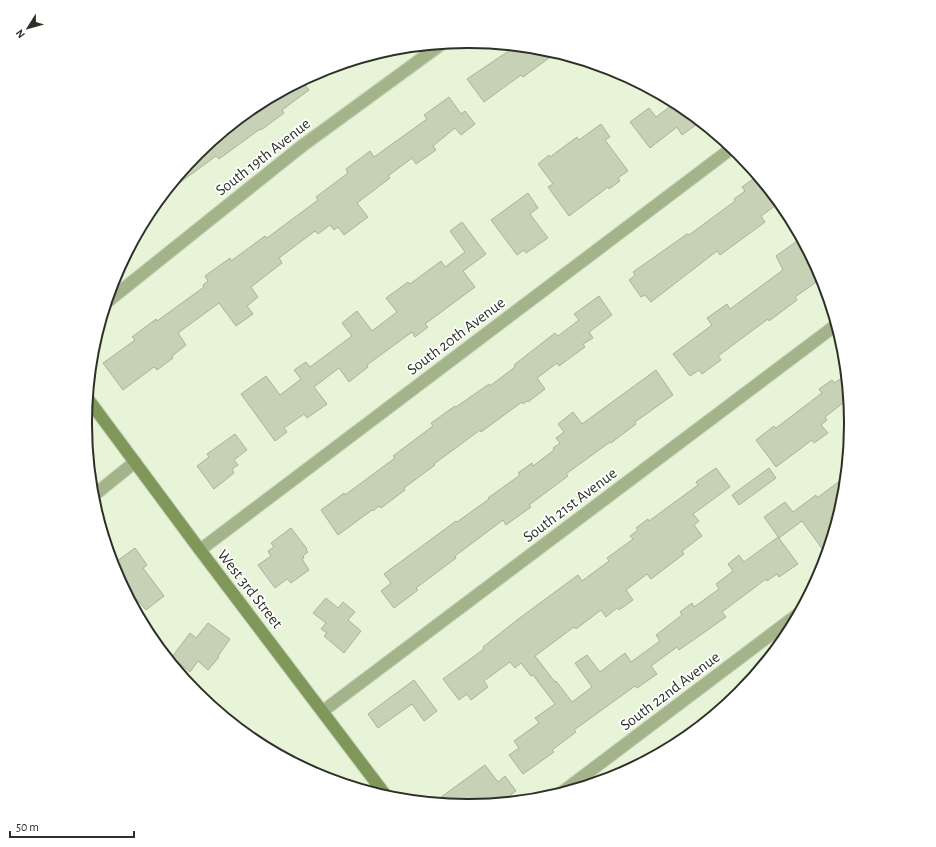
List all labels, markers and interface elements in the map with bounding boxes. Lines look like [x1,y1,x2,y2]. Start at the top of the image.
north arrow [8,8,48,48]
text: N [14,27,27,40]
street label: South 19th Avenue [213,115,313,199]
street label: South 20th Avenue [404,294,508,378]
street label: South 21st Avenue [520,465,620,545]
street label: West 3rd Street [214,547,286,631]
street label: South 22nd Avenue [617,649,723,733]
scale bar [10,813,134,839]
text: 50 m [16,821,39,833]

